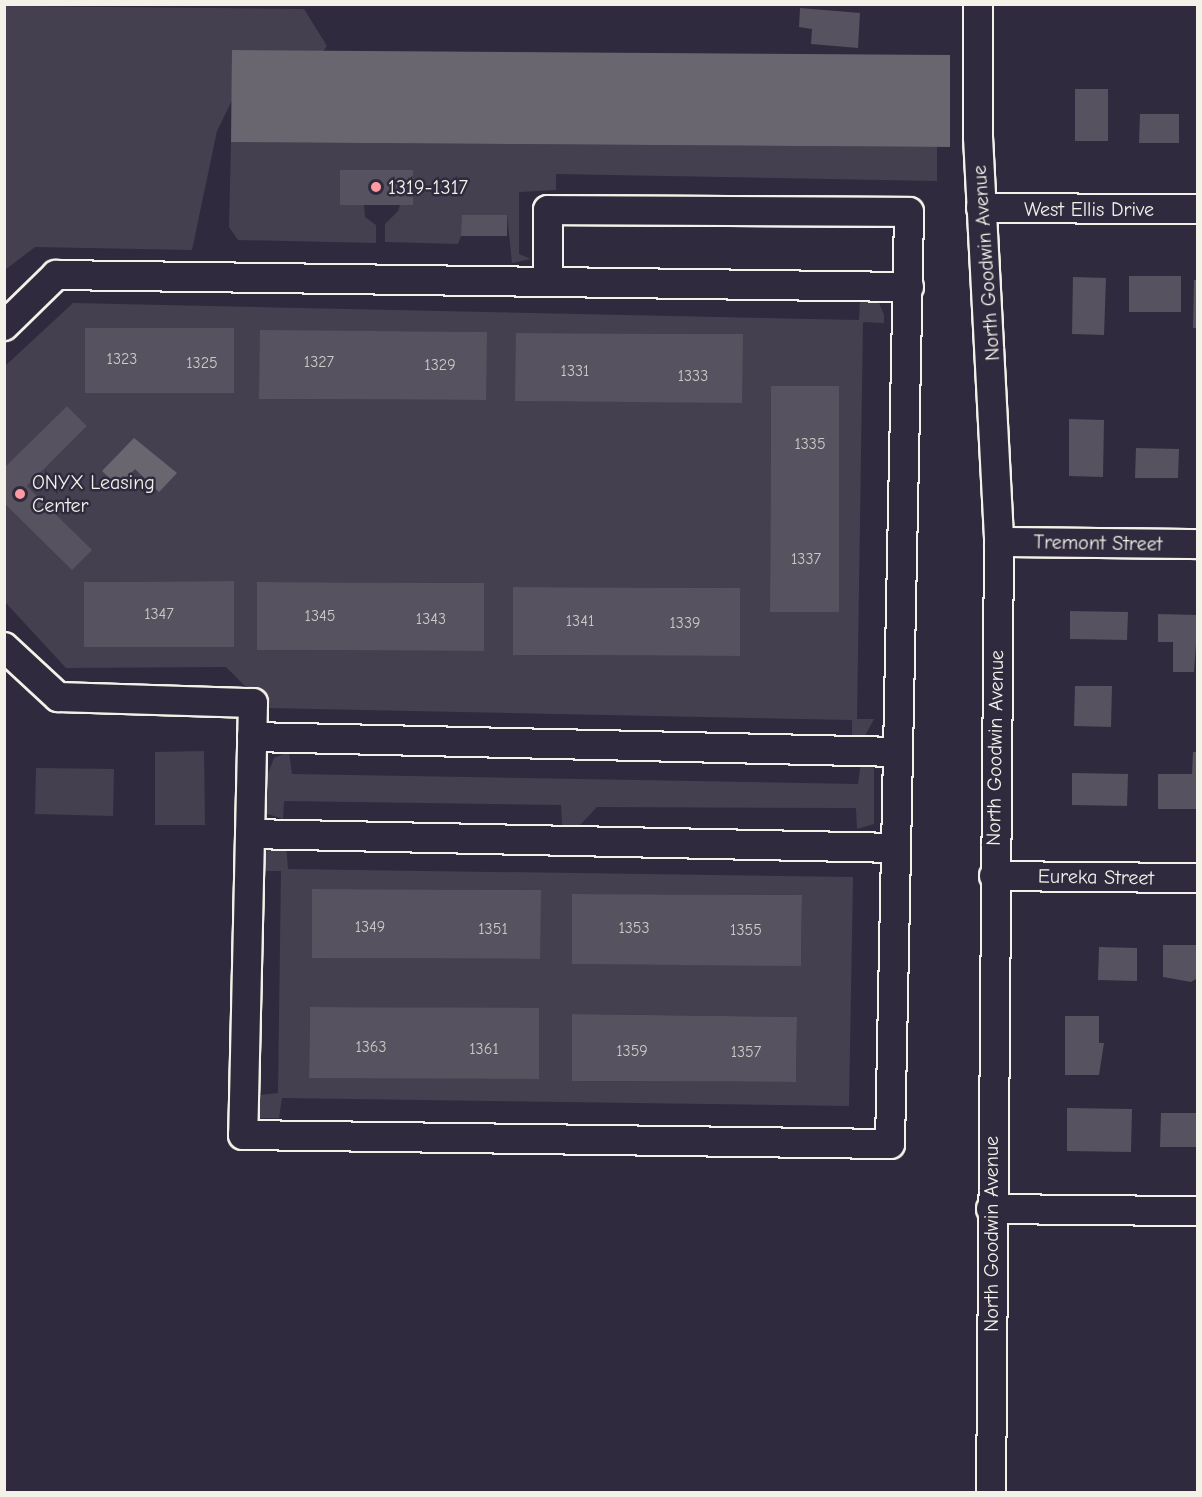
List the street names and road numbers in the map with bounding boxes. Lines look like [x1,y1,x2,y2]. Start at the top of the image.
street label: North Goodwin Avenue [967,164,1005,362]
street label: West Ellis Drive [1024,197,1154,221]
street label: Tremont Street [1033,530,1163,556]
street label: North Goodwin Avenue [981,650,1009,846]
street label: Eureka Street [1038,864,1154,890]
street label: North Goodwin Avenue [979,1136,1003,1332]

